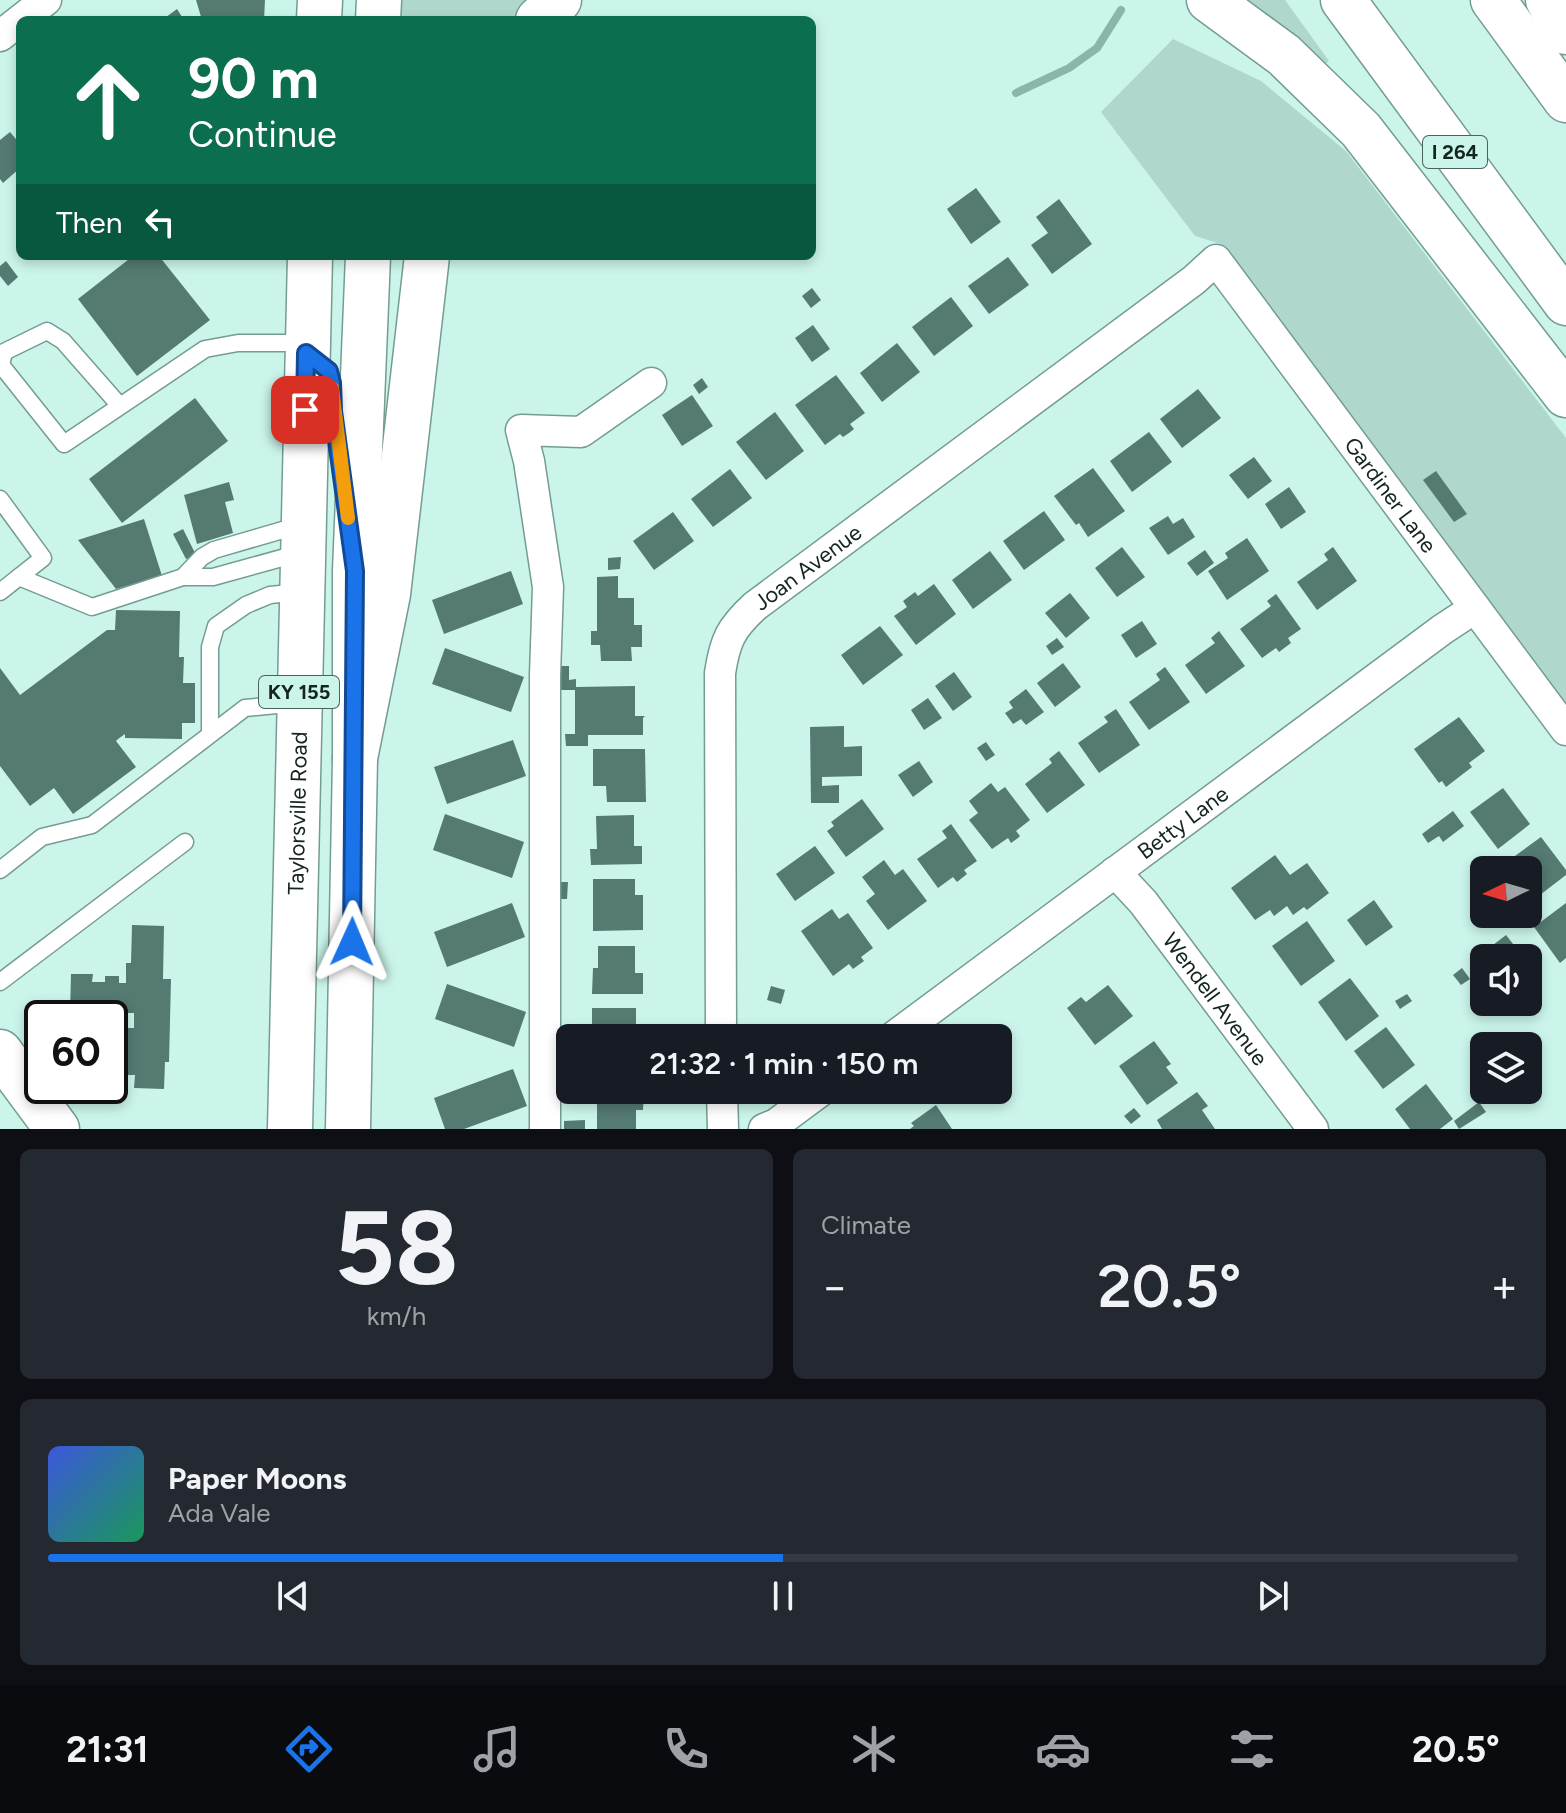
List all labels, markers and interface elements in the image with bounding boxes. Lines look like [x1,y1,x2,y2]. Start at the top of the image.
text: 90 m [188,45,319,112]
icon: ahead [56,48,160,152]
text: Continue [188,113,337,156]
road number: I 264 [1423,136,1487,168]
icon: left [138,200,182,244]
text: Then [56,204,122,241]
pin [271,376,339,444]
icon: arrive [283,388,327,432]
street label: Gardiner Lane [1339,432,1442,558]
street label: Joan Avenue [748,519,867,616]
road number: KY 155 [259,676,339,708]
street label: Taylorsville Road [282,731,313,895]
street label: Betty Lane [1132,780,1234,865]
north arrow [1470,856,1542,928]
map controls [1470,856,1542,1104]
position arrow [310,900,394,984]
street label: Wendell Avenue [1157,927,1274,1071]
button: sound [1470,944,1542,1016]
speed limit sign: 60 [24,1000,128,1104]
button: layers [1470,1032,1542,1104]
text: 21:32 · 1 min · 150 m [650,1045,918,1082]
text: 58 [334,1185,459,1310]
text: Climate [821,1209,911,1241]
text: 20.5° [1098,1250,1242,1322]
text: − [821,1260,848,1313]
text: + [1491,1260,1518,1313]
text: km/h [367,1300,426,1332]
text: Paper Moons [168,1460,347,1497]
text: Ada Vale [168,1497,271,1529]
icon: previous [271,1574,315,1618]
icon: pause [761,1574,805,1618]
icon: next [1251,1574,1295,1618]
icon: directions [281,1721,337,1777]
icon: music [469,1721,525,1777]
icon: phone [658,1721,714,1777]
icon: climate [846,1721,902,1777]
icon: car [1035,1721,1091,1777]
icon: filters [1224,1721,1280,1777]
text: 21:31 [66,1728,148,1771]
text: 20.5° [1412,1728,1500,1771]

